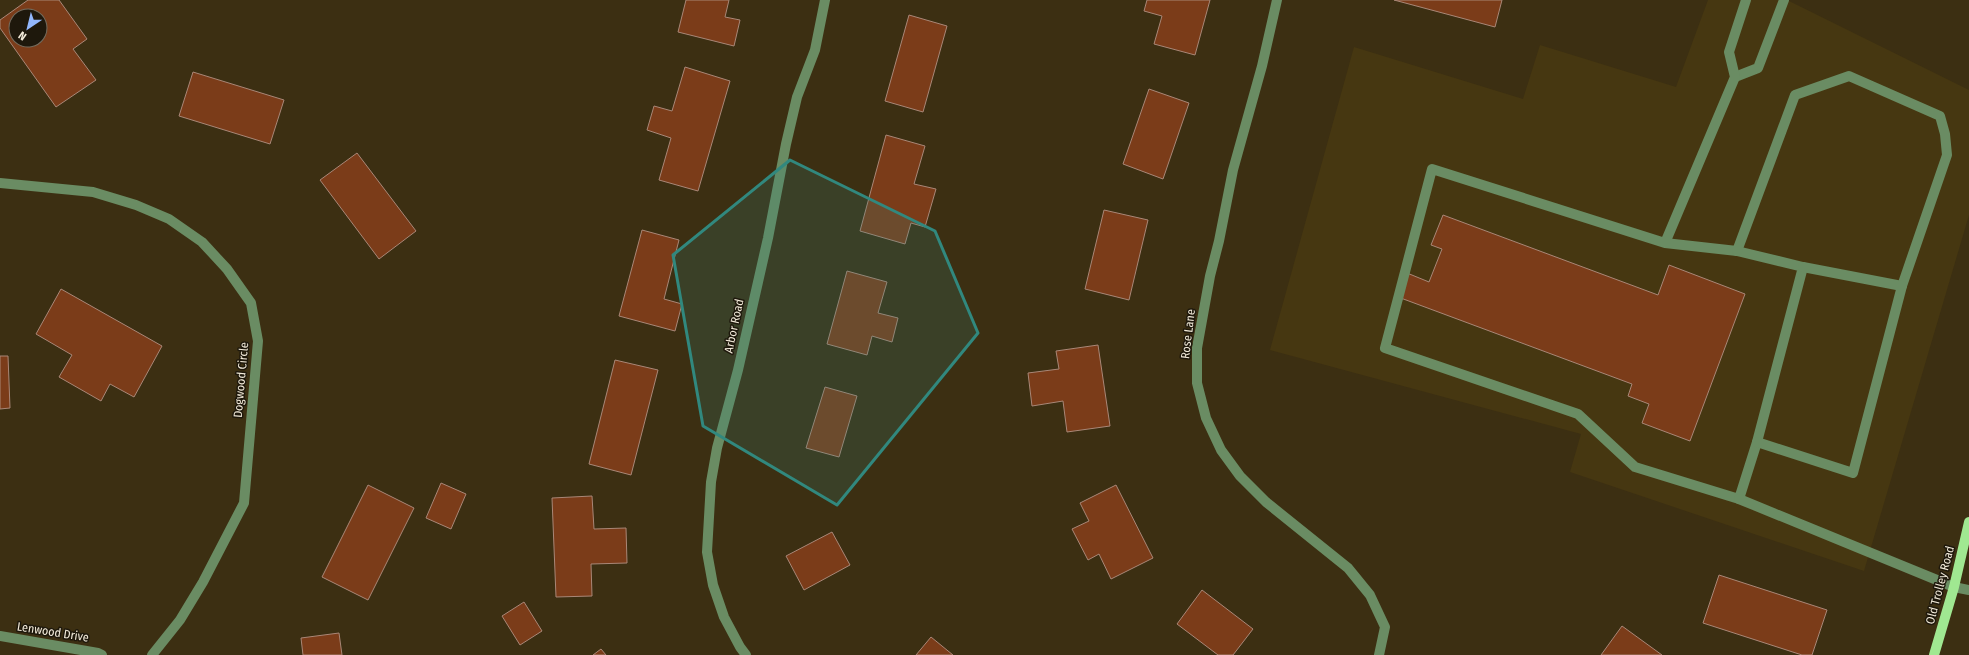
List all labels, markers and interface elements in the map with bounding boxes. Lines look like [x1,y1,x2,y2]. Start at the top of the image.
north arrow [8,8,48,48]
text: N [16,29,29,43]
street label: Arbor Road [721,298,747,354]
street label: Rose Lane [1178,308,1198,360]
street label: Dogwood Circle [231,342,251,418]
street label: Old Trolley Road [1923,544,1957,626]
street label: Lenwood Drive [16,619,90,645]

